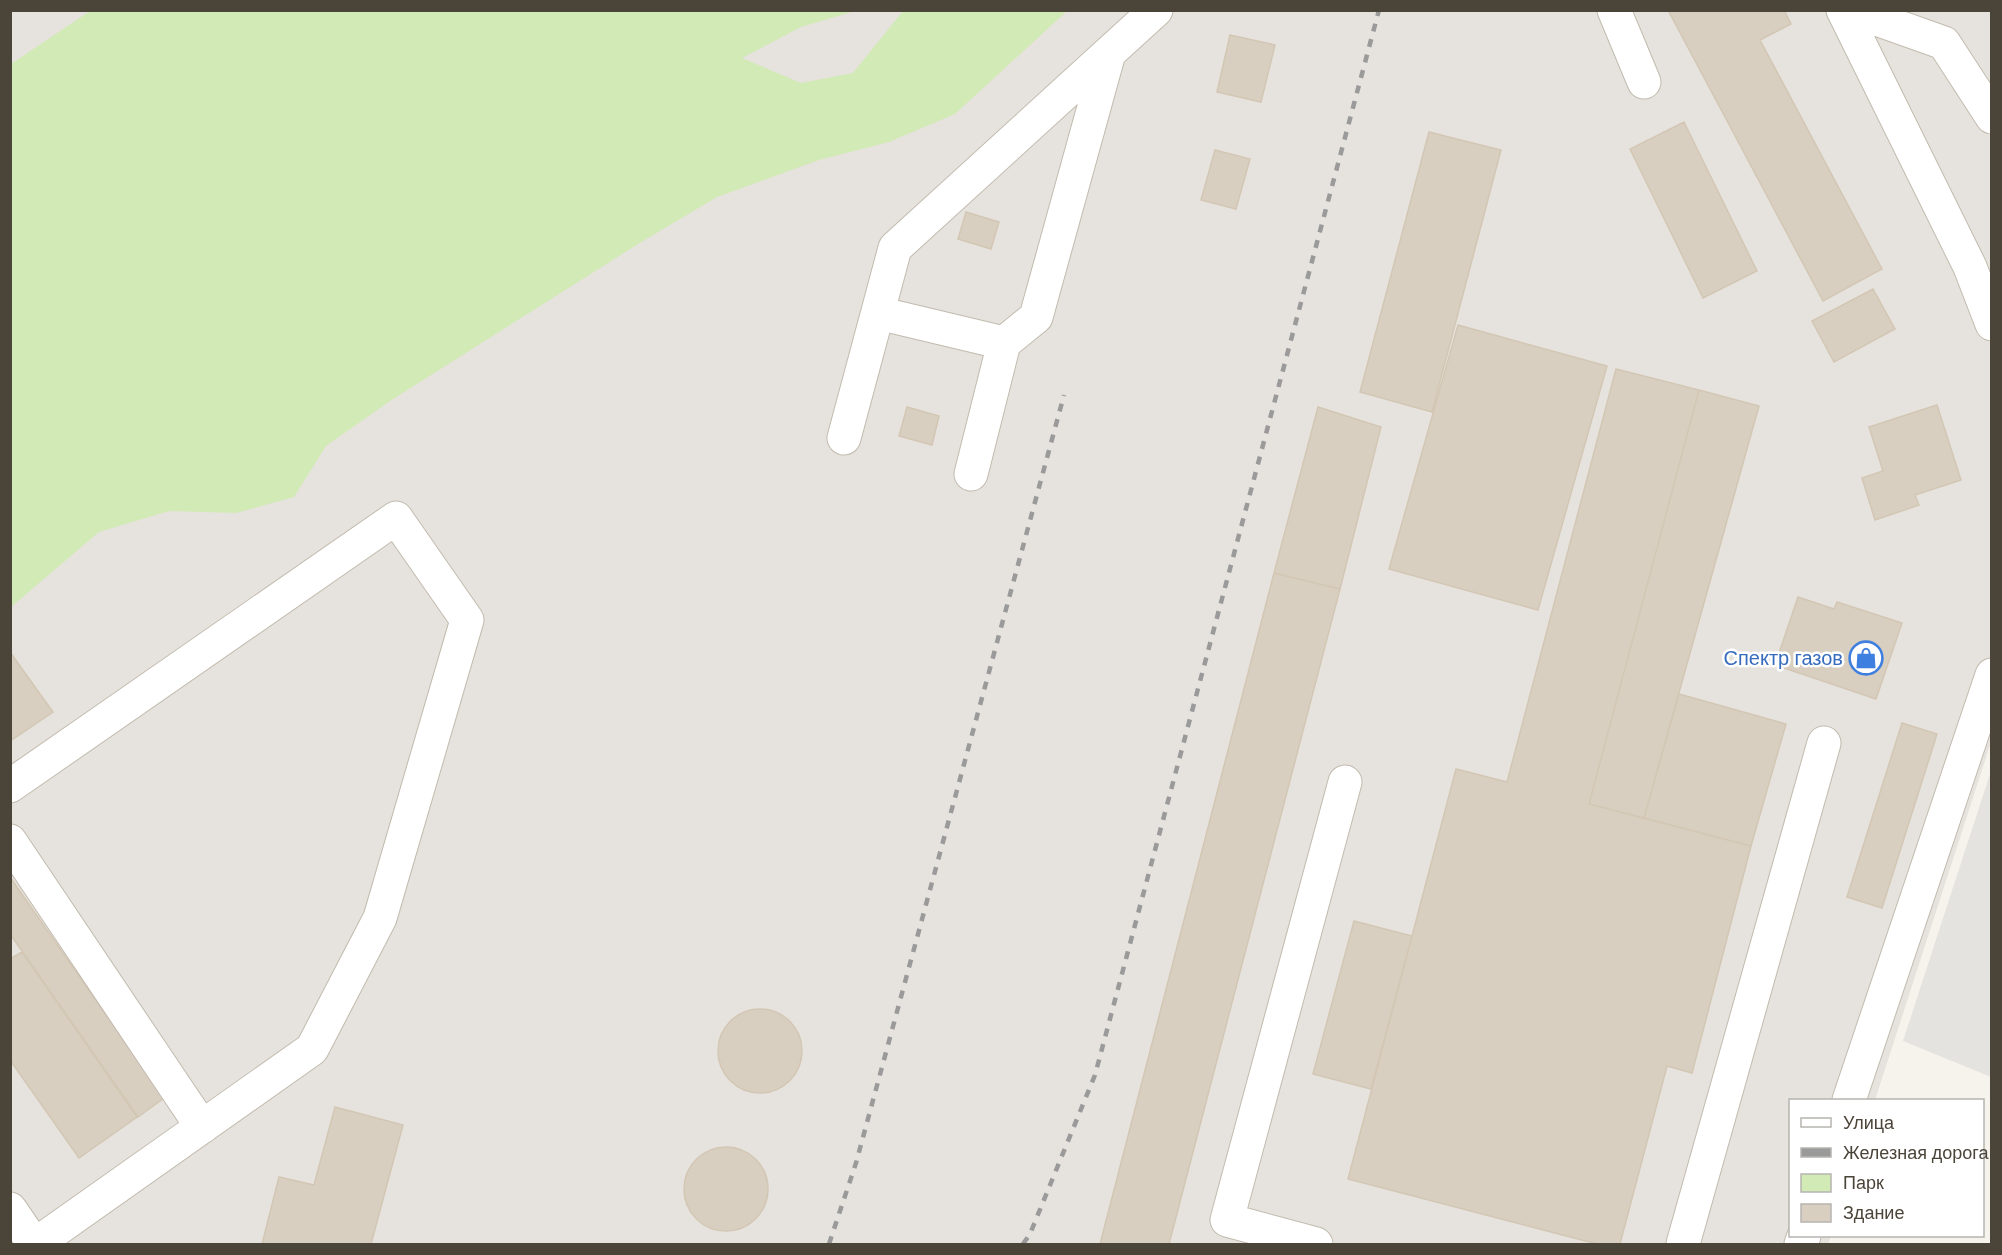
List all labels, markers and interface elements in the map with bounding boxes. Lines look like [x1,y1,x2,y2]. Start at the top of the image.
shop icon: Спектр газов [1848,640,1884,676]
place label: Спектр газов [1724,645,1843,671]
legend [1789,1099,1984,1237]
text: Улица [1843,1111,1895,1135]
text: Железная дорога [1843,1141,1989,1165]
text: Парк [1843,1171,1884,1195]
text: Здание [1843,1201,1904,1225]

